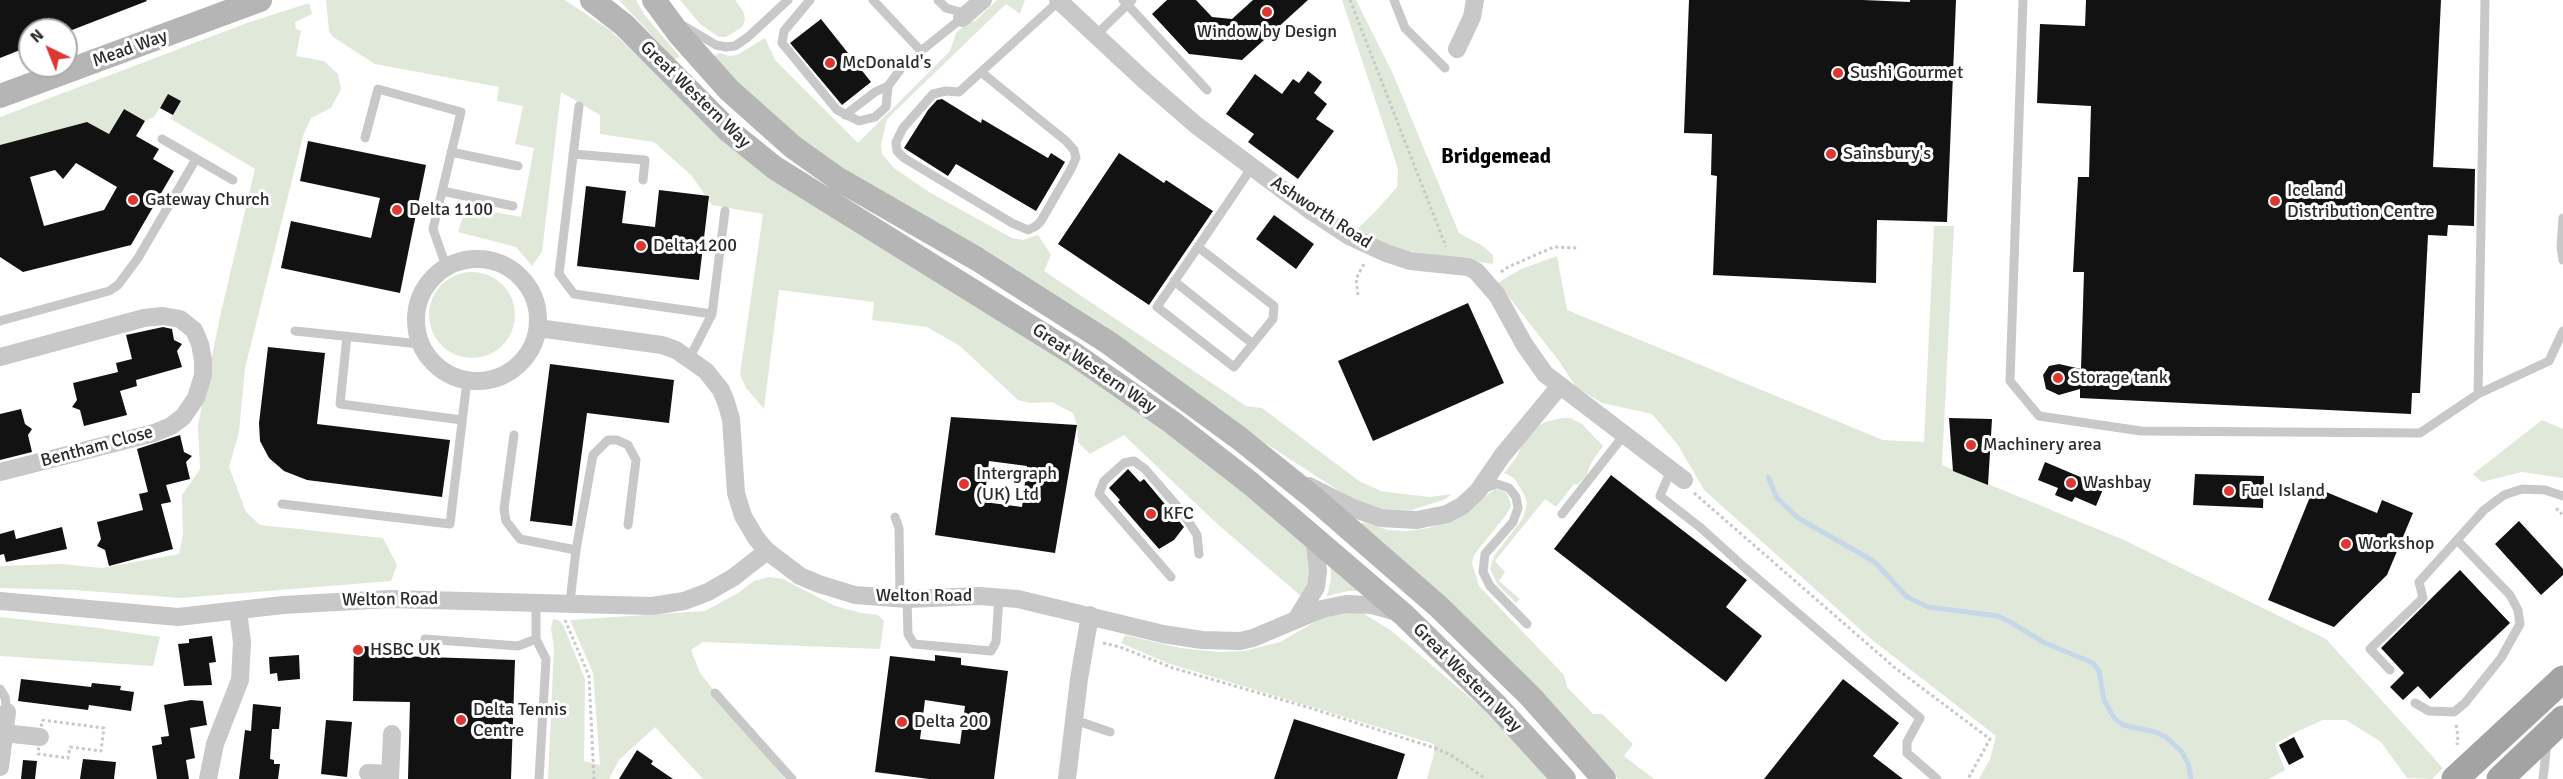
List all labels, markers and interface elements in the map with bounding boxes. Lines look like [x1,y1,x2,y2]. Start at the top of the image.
marker: Window by Design [1260,5,1274,19]
north arrow [18,18,78,78]
place label: Window by Design [1197,21,1337,43]
text: N [26,25,48,47]
street label: Mead Way [90,26,170,72]
street label: Great Western Way [635,37,755,153]
place label: McDonald's [842,52,931,74]
marker: McDonald's [823,56,837,70]
place label: Sushi Gourmet [1850,62,1963,84]
marker: Sushi Gourmet [1831,66,1845,80]
place label: Sainsbury's [1843,143,1931,165]
district label: Bridgemead [1441,144,1551,170]
marker: Sainsbury's [1824,147,1838,161]
street label: Ashworth Road [1266,172,1376,254]
place label: Iceland Distribution Centre [2287,180,2434,222]
place label: Gateway Church [145,189,270,211]
marker: Gateway Church [126,193,140,207]
marker: Iceland Distribution Centre [2268,194,2282,208]
place label: Delta 1100 [409,199,493,221]
marker: Delta 1100 [390,203,404,217]
place label: Delta 1200 [653,235,737,257]
marker: Delta 1200 [634,239,648,253]
street label: Great Western Way [1028,319,1160,419]
place label: Storage tank [2070,367,2168,389]
marker: Storage tank [2051,371,2065,385]
street label: Bentham Close [38,422,156,472]
place label: Machinery area [1983,434,2102,456]
marker: Machinery area [1964,438,1978,452]
place label: Intergraph (UK) Ltd [976,463,1057,506]
place label: Washbay [2083,472,2151,494]
marker: Washbay [2064,476,2078,490]
marker: Intergraph (UK) Ltd [957,477,971,491]
place label: Fuel Island [2241,480,2325,502]
marker: Fuel Island [2222,484,2236,498]
place label: KFC [1163,503,1194,525]
marker: KFC [1144,507,1158,521]
place label: Workshop [2358,533,2434,555]
marker: Workshop [2339,537,2353,551]
street label: Welton Road [876,585,972,607]
street label: Welton Road [342,588,438,612]
street label: Great Western Way [1408,619,1526,737]
place label: HSBC UK [370,639,441,661]
marker: HSBC UK [351,643,365,657]
place label: Delta Tennis Centre [473,699,567,742]
place label: Delta 200 [914,711,988,733]
marker: Delta Tennis Centre [454,713,468,727]
marker: Delta 200 [895,715,909,729]

